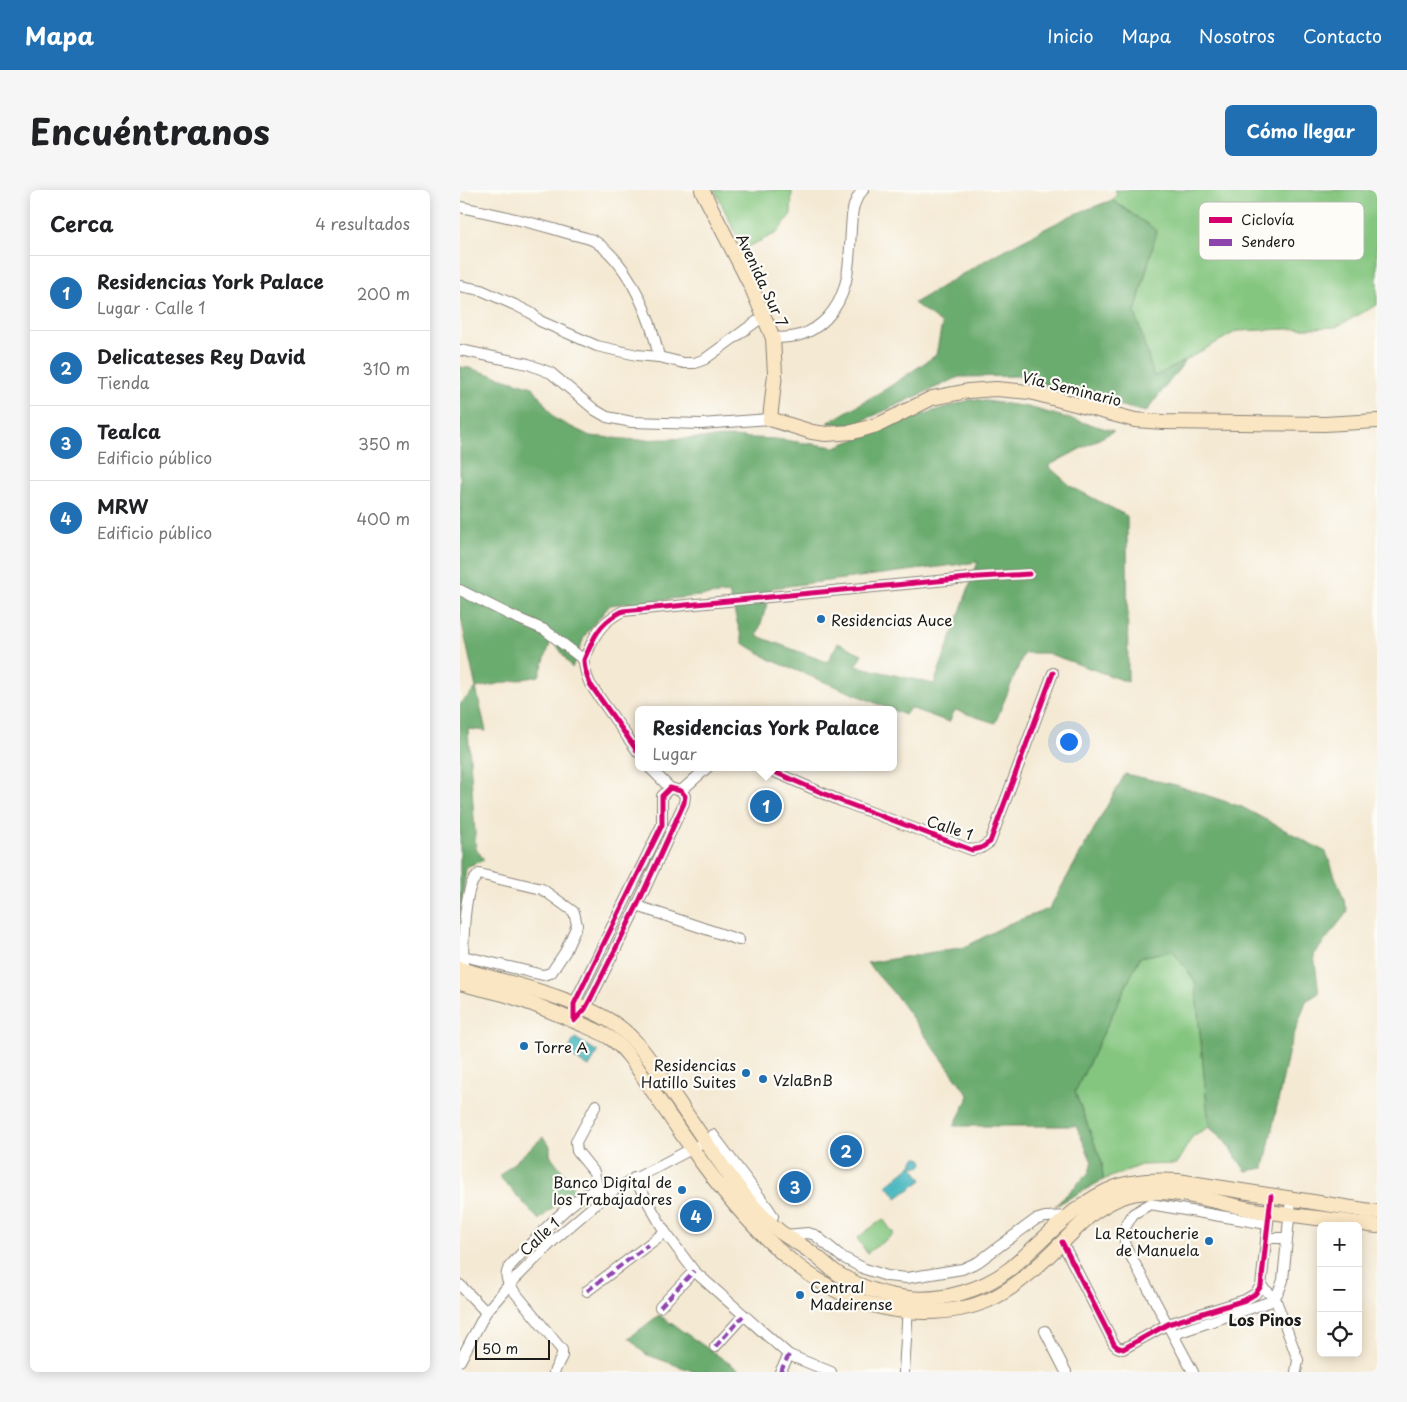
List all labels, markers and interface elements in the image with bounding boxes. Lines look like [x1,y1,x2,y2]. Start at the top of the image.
text: Mapa [25,17,94,53]
text: Inicio [1047,22,1094,49]
text: Mapa [1122,22,1171,49]
text: Nosotros [1199,22,1275,49]
text: Contacto [1303,22,1382,49]
text: Encuéntranos [30,104,270,157]
button: Cómo llegar [1225,105,1377,156]
legend [1199,202,1364,260]
text: Cerca [50,207,114,239]
text: Ciclovía [1241,209,1294,230]
text: 4 resultados [315,211,410,235]
street label: Avenida Sur 7 [731,229,795,331]
text: Sendero [1241,231,1295,252]
text: Residencias York Palace [97,267,324,295]
text: 1 [62,281,70,305]
text: 200 m [357,281,410,305]
text: Lugar · Calle 1 [97,295,205,319]
text: Delicateses Rey David [97,342,306,370]
text: 2 [60,356,72,380]
text: 310 m [362,356,410,380]
street label: Vía Seminario [1020,365,1124,411]
text: Tienda [97,370,150,394]
text: Tealca [97,417,161,445]
text: 3 [61,431,71,455]
text: 350 m [358,431,410,455]
text: Edificio público [97,445,212,469]
text: MRW [97,492,148,520]
text: 4 [61,506,71,530]
text: 400 m [357,506,410,530]
text: Edificio público [97,520,212,544]
place label: Residencias Auce [831,608,953,631]
marker: Residencias Auce [815,613,827,625]
popup [635,706,897,771]
text: Residencias York Palace [653,713,879,741]
your location [1056,729,1082,755]
text: Lugar [653,741,697,765]
pin: 1 [750,787,782,825]
street label: Calle 1 [924,809,976,845]
place label: Torre A [534,1035,588,1058]
marker: Torre A [518,1040,530,1052]
place label: Residencias Hatillo Suites [641,1053,736,1093]
marker: Residencias Hatillo Suites [740,1067,752,1079]
place label: VzlaBnB [773,1068,833,1091]
marker: VzlaBnB [757,1073,769,1085]
pin: 2 [830,1132,862,1170]
pin: 3 [779,1168,811,1206]
place label: Banco Digital de los Trabajadores [553,1170,672,1210]
marker: Banco Digital de los Trabajadores [676,1184,688,1196]
pin: 4 [680,1197,712,1235]
street label: Calle 1 [514,1211,564,1261]
place label: La Retoucherie de Manuela [1095,1221,1200,1261]
map controls [1317,1222,1362,1357]
button: + [1317,1222,1362,1267]
marker: La Retoucherie de Manuela [1203,1235,1215,1247]
button: − [1317,1267,1362,1312]
place label: Central Madeirense [810,1275,893,1315]
marker: Central Madeirense [794,1289,806,1301]
district label: Los Pinos [1229,1307,1302,1331]
button: locate [1317,1312,1362,1357]
scale bar [475,1337,550,1360]
text: 50 m [482,1338,518,1359]

